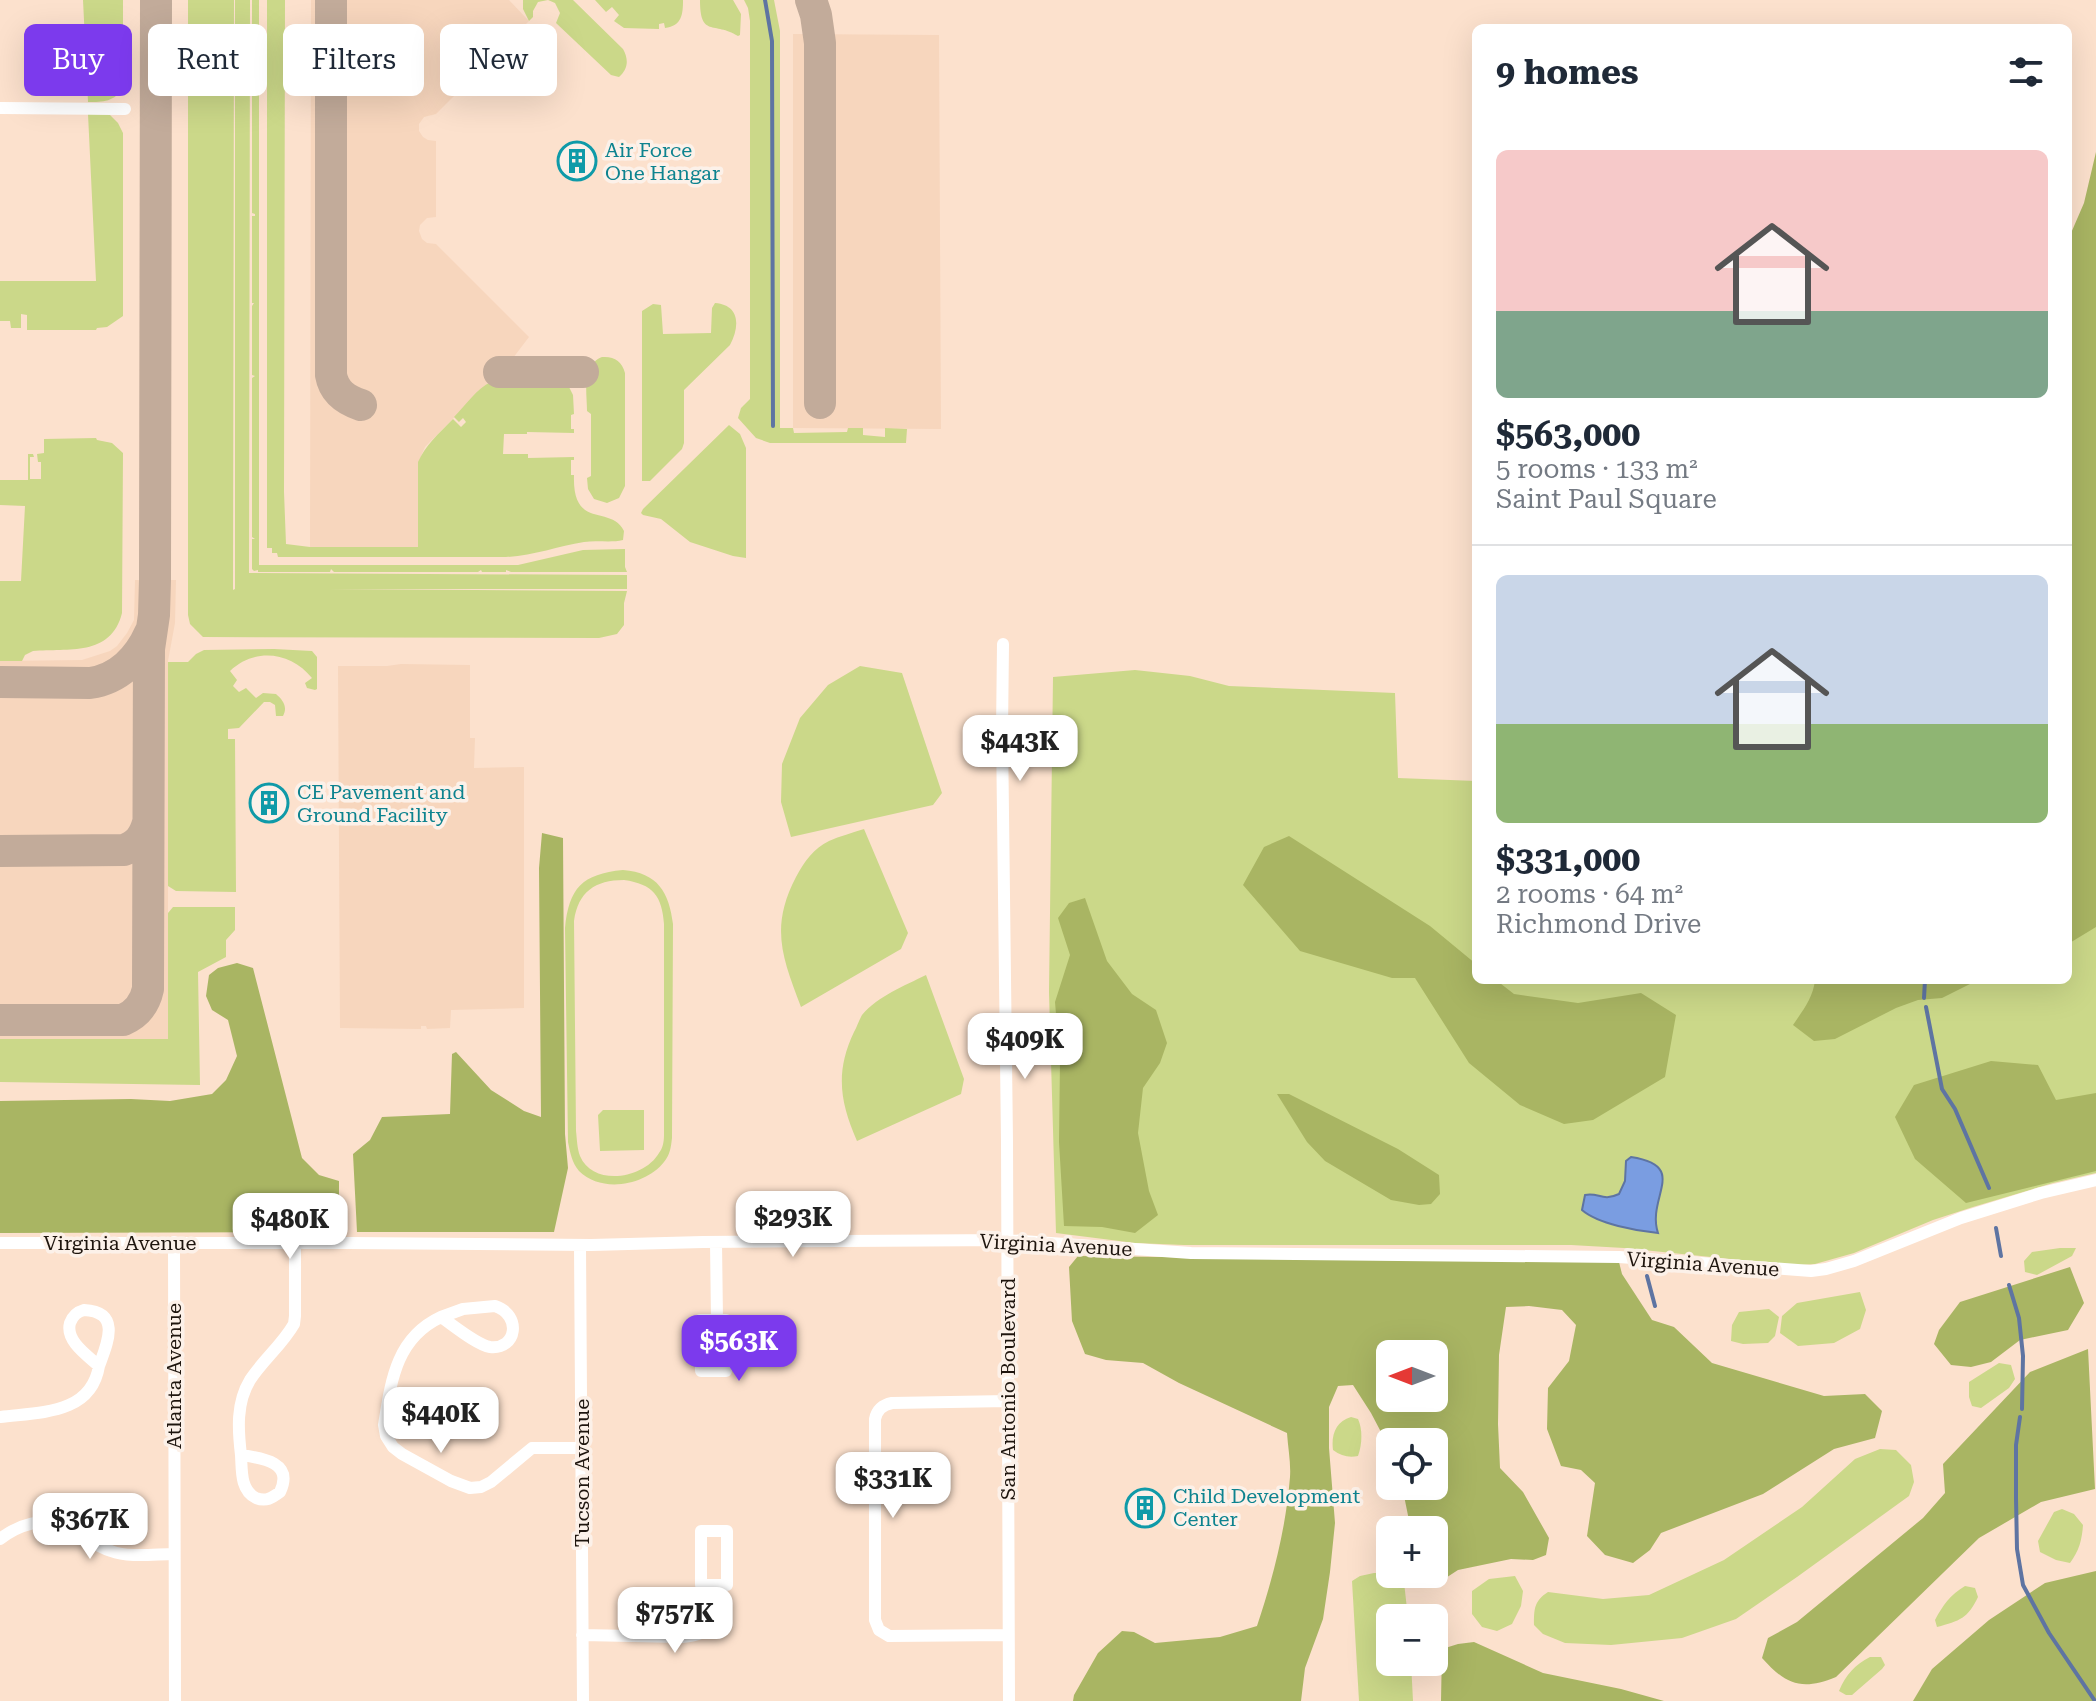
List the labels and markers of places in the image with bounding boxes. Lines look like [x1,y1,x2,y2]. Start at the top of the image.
place label: Air Force One Hangar [605,138,720,185]
building icon: Air Force One Hangar [556,140,598,182]
pin: $443K [964,715,1076,783]
place label: CE Pavement and Ground Facility [297,780,465,827]
building icon: CE Pavement and Ground Facility [248,782,290,824]
pin: $409K [969,1013,1081,1081]
pin: $293K [737,1191,849,1259]
pin: $480K [234,1193,346,1261]
pin: $563K [683,1315,795,1383]
pin: $440K [385,1387,497,1455]
pin: $331K [837,1452,949,1520]
place label: Child Development Center [1173,1484,1361,1531]
building icon: Child Development Center [1124,1487,1166,1529]
pin: $367K [34,1493,146,1561]
pin: $757K [619,1587,731,1655]

